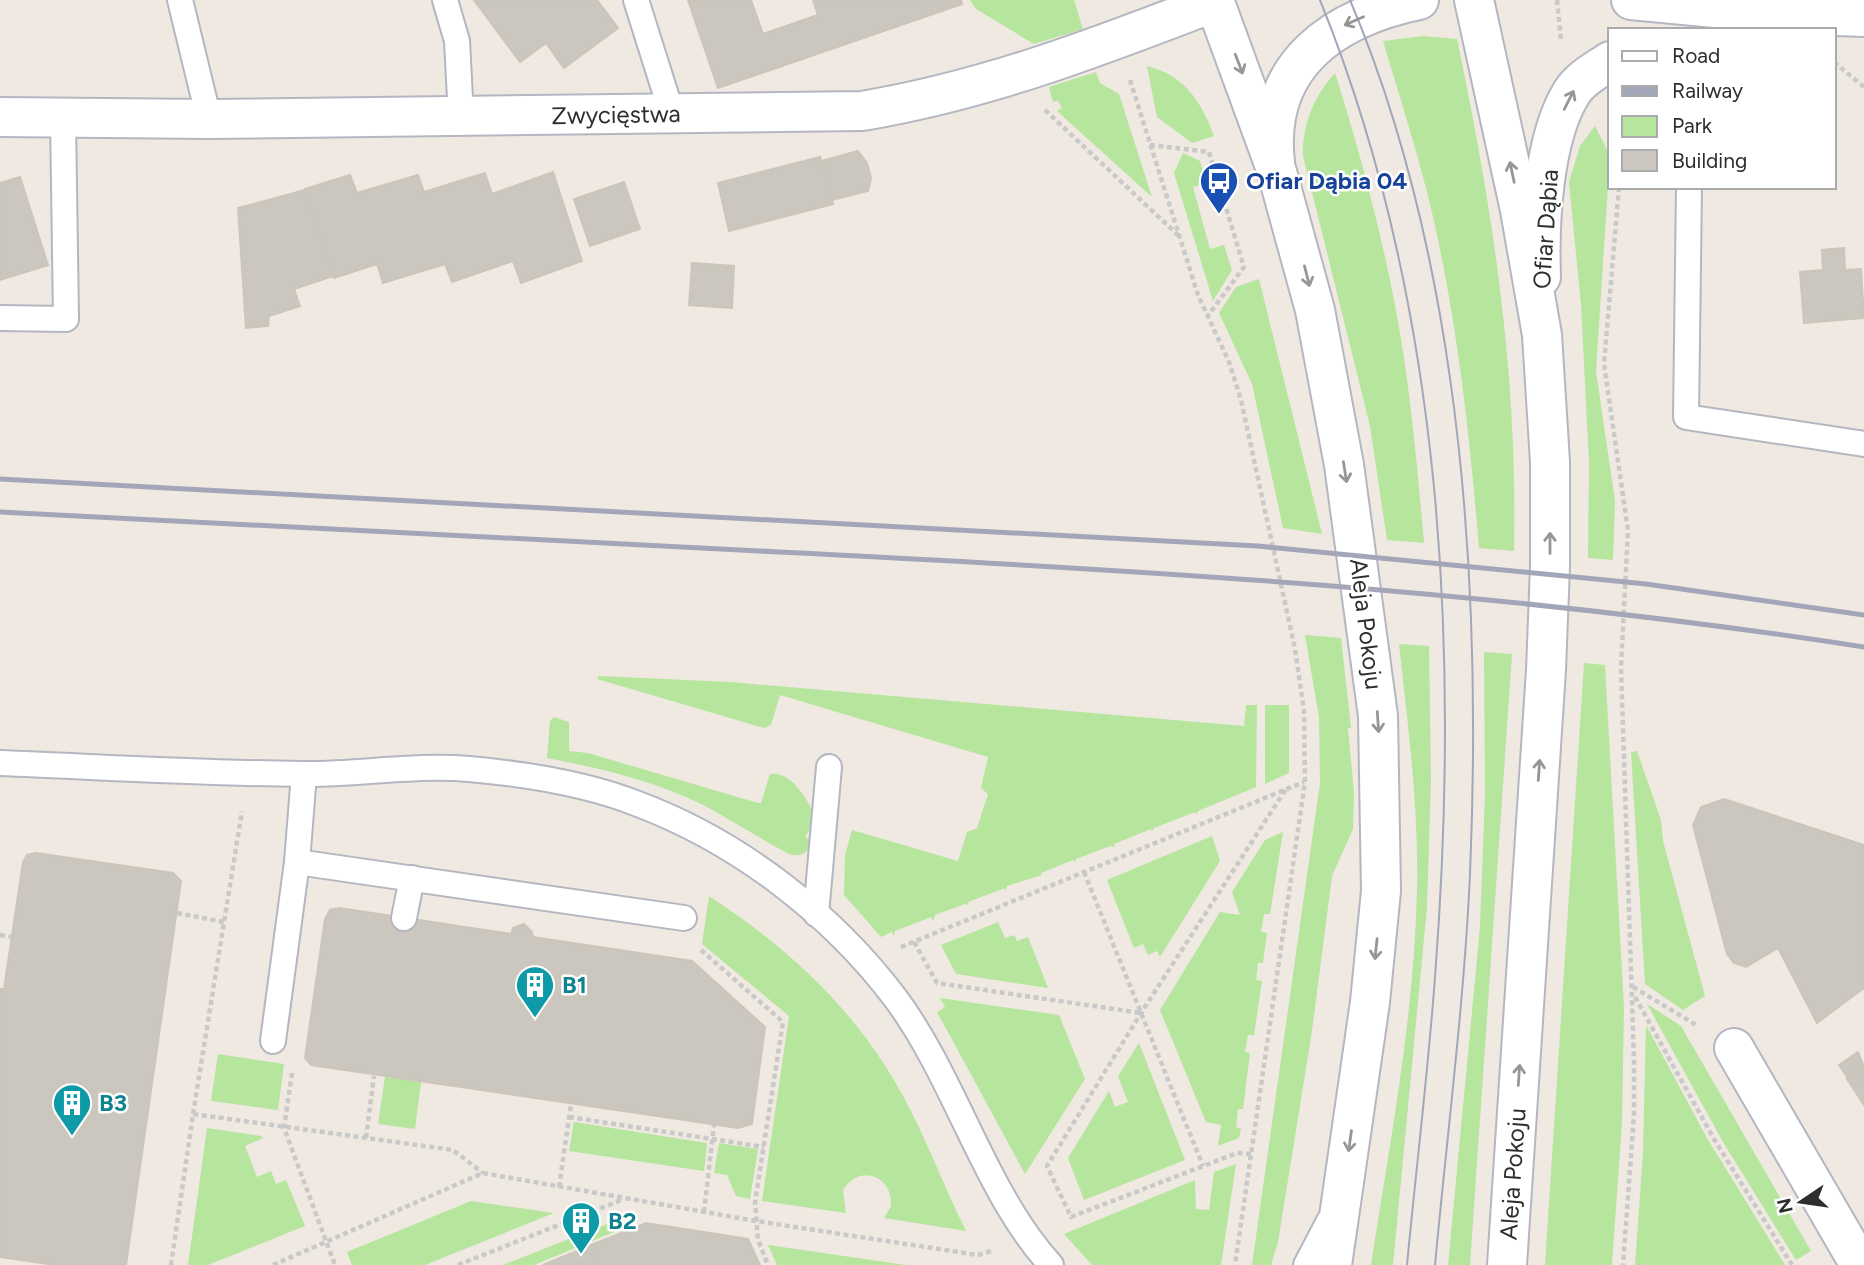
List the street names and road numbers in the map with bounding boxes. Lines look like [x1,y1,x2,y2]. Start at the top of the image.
street label: Zwycięstwa [551,99,681,130]
street label: Ofiar Dąbia [1527,168,1564,290]
street label: Aleja Pokoju [1344,557,1389,691]
street label: Aleja Pokoju [1493,1107,1532,1241]

